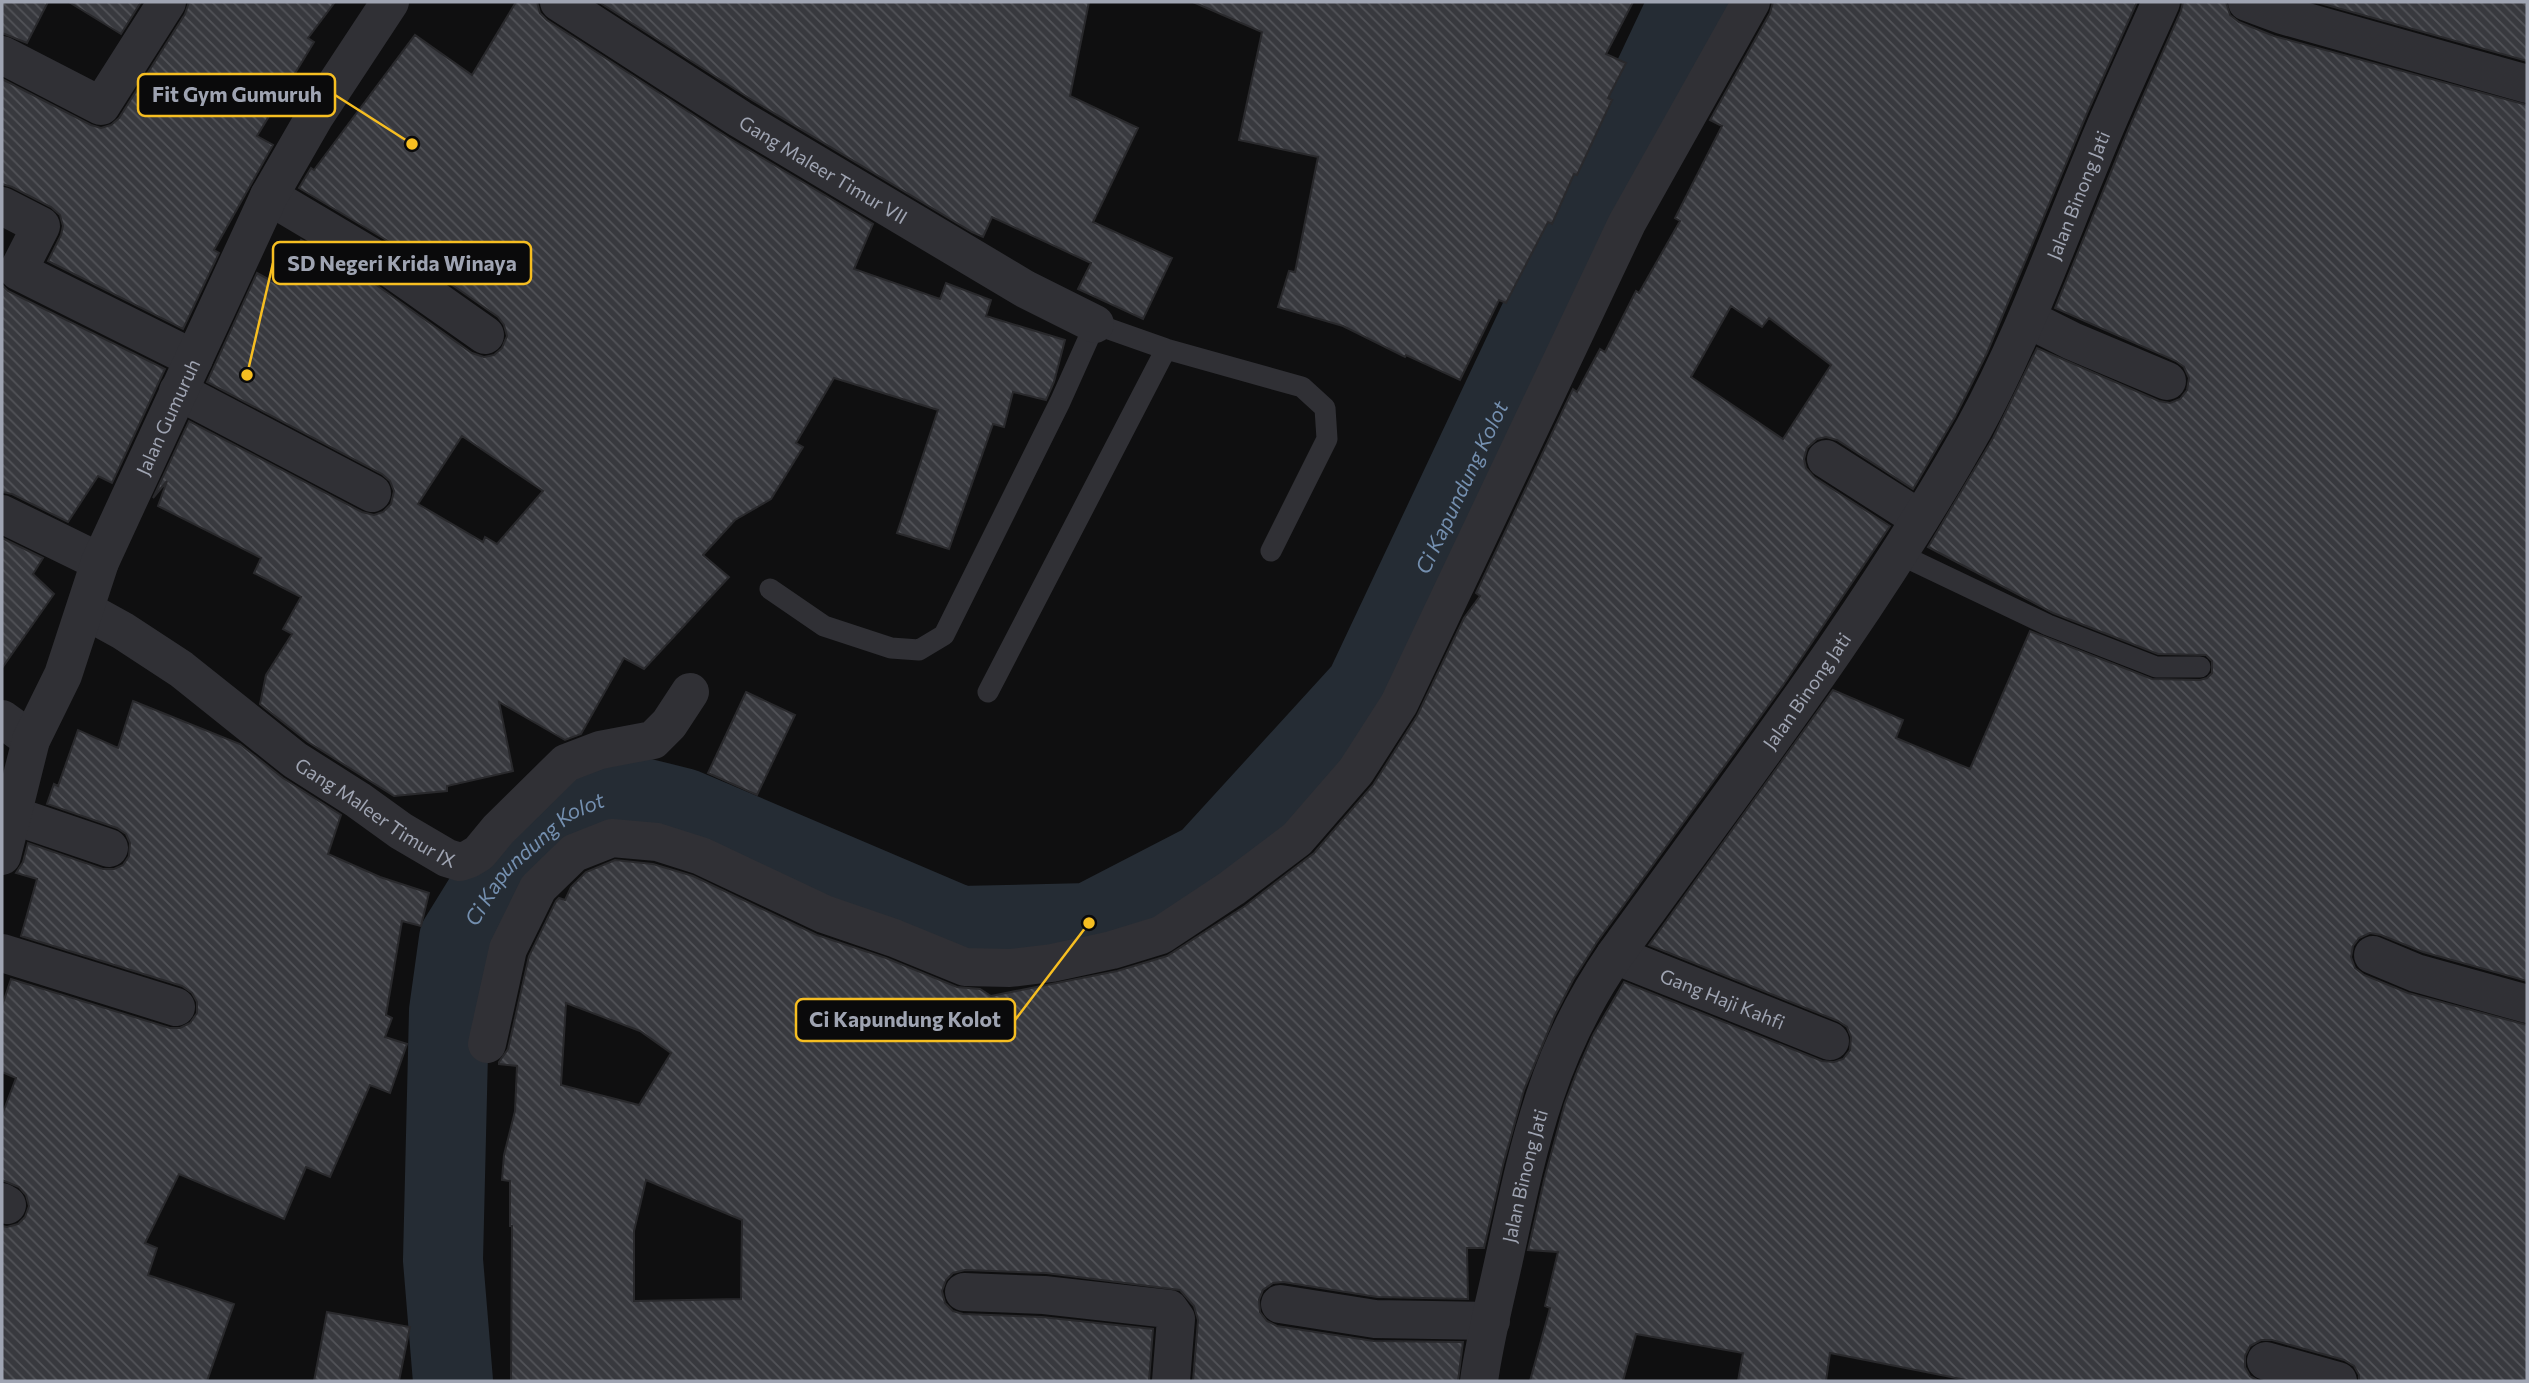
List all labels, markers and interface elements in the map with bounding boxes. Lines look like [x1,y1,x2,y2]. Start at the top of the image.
callout: Fit Gym Gumuruh [138,74,335,116]
text: Fit Gym Gumuruh [152,81,322,106]
street label: Gang Maleer Timur VII [735,110,912,228]
street label: Jalan Binong Jati [2041,127,2114,263]
callout: SD Negeri Krida Winaya [273,242,531,284]
text: SD Negeri Krida Winaya [287,250,517,275]
street label: Jalan Gumuruh [130,355,204,479]
water label: Ci Kapundung Kolot [1409,396,1512,577]
street label: Jalan Binong Jati [1757,628,1855,753]
street label: Gang Maleer Timur IX [291,752,459,872]
water label: Ci Kapundung Kolot [458,786,608,930]
street label: Gang Haji Kahfi [1657,963,1788,1033]
callout: Ci Kapundung Kolot [796,999,1015,1041]
text: Ci Kapundung Kolot [809,1006,1001,1031]
street label: Jalan Binong Jati [1496,1106,1552,1245]

